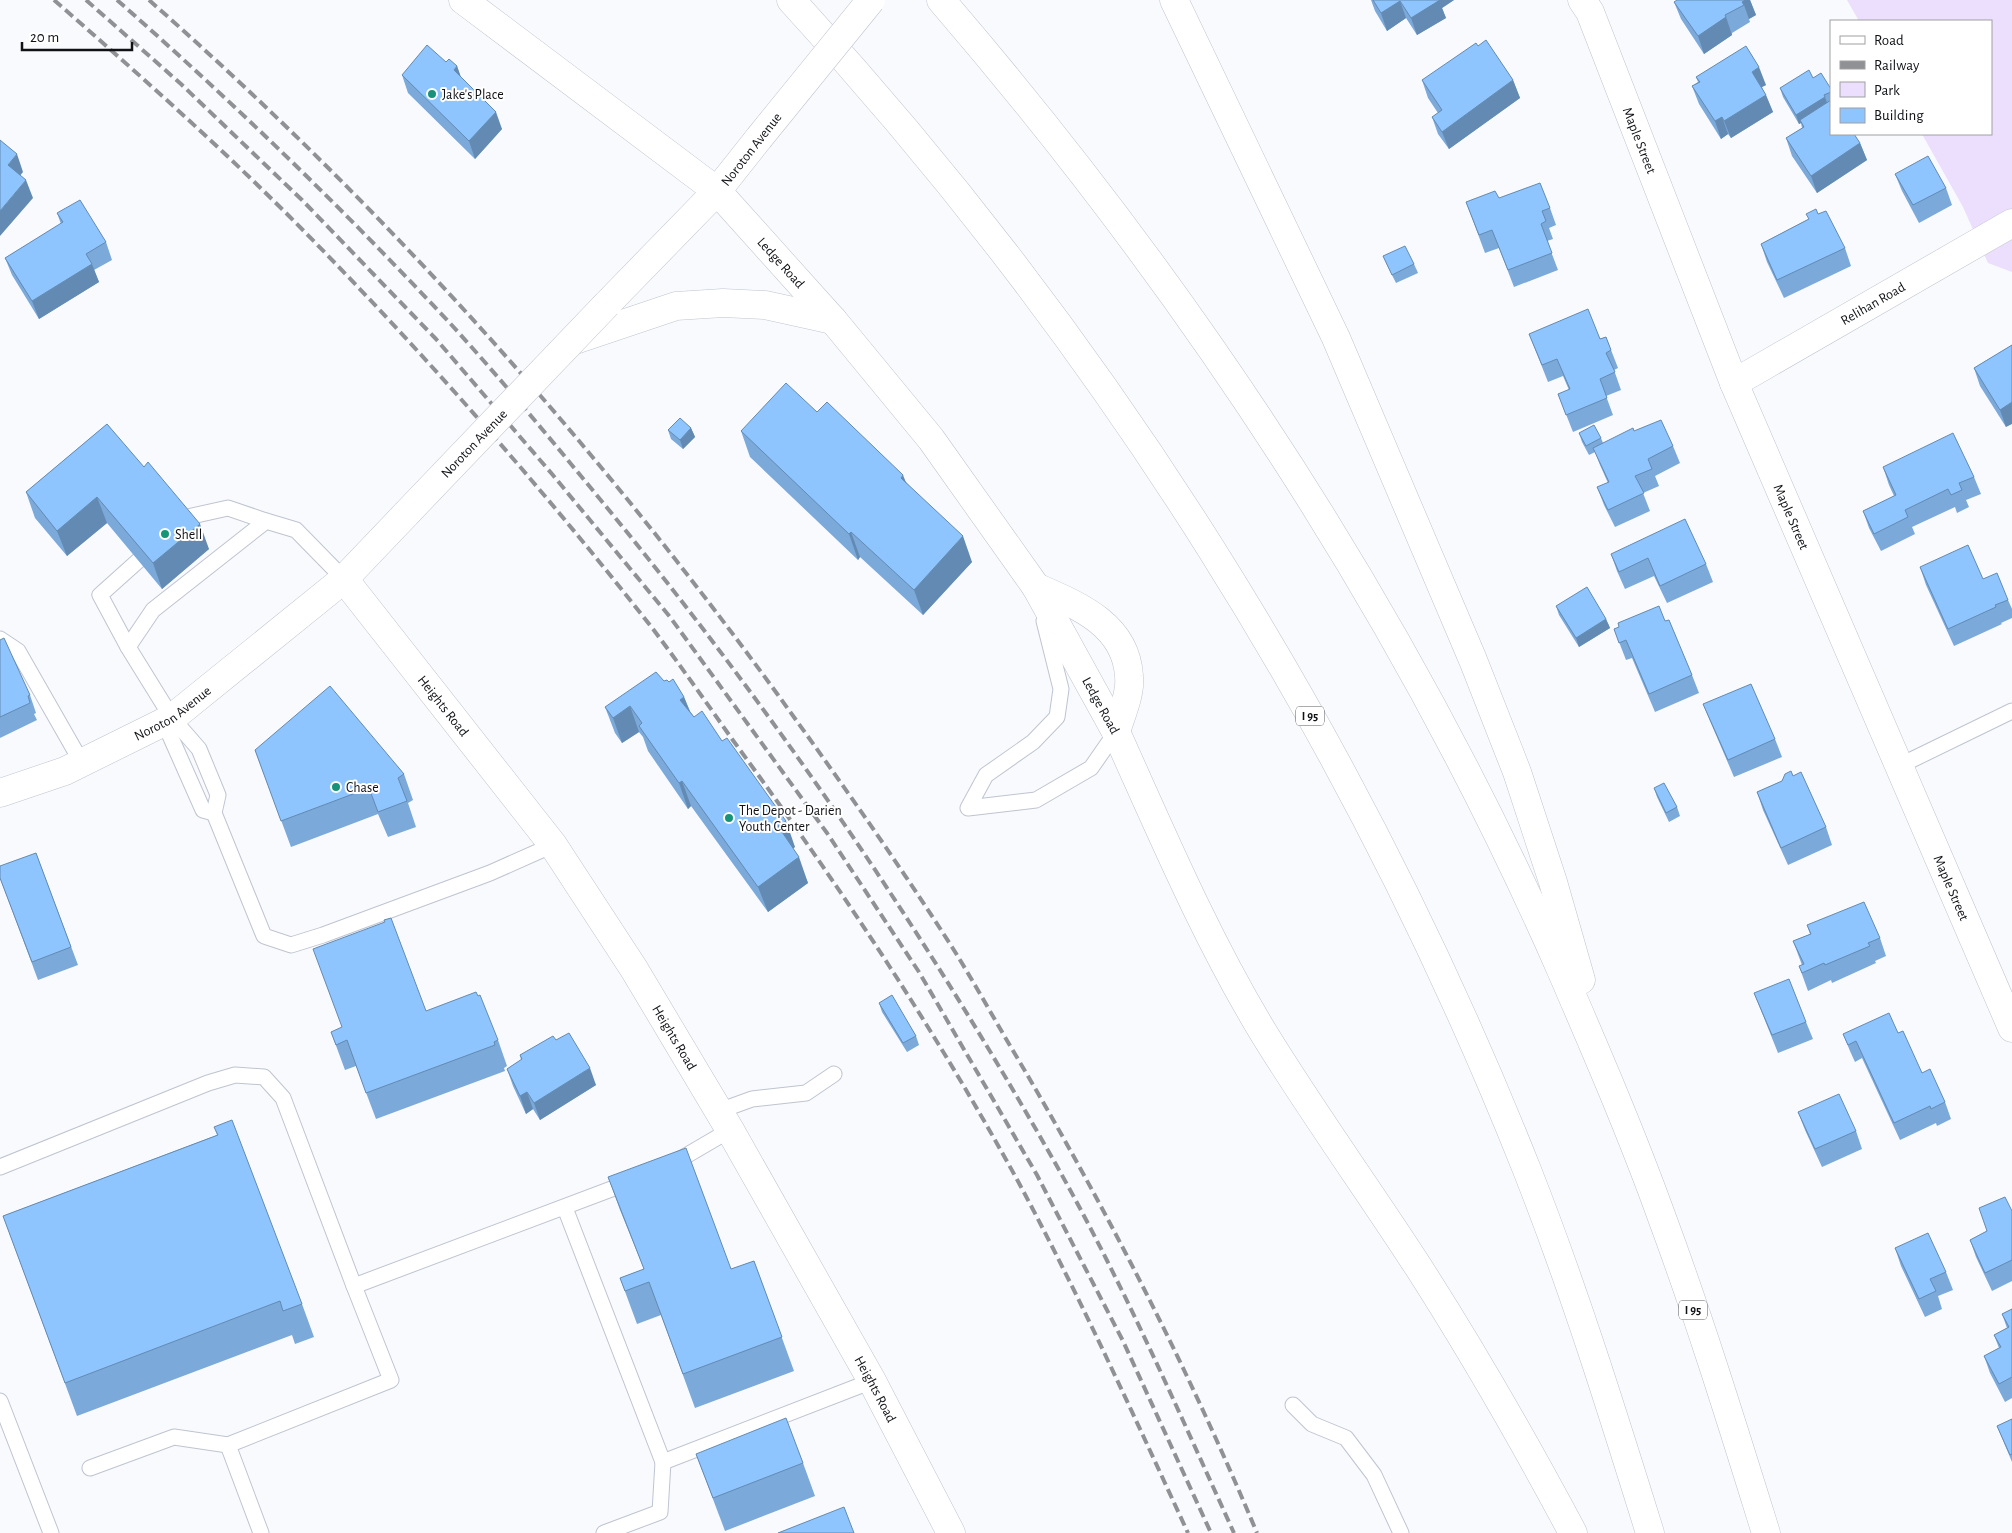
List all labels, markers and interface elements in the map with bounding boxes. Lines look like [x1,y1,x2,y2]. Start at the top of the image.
scale bar [22,20,132,52]
legend [1830,20,1992,135]
text: 20 m [30,30,59,45]
text: Road [1874,33,1904,48]
text: Railway [1874,58,1920,73]
text: Park [1874,83,1900,98]
marker: Jake's Place [426,88,438,100]
place label: Jake's Place [442,88,504,102]
street label: Maple Street [1620,106,1658,176]
text: Building [1874,108,1924,123]
street label: Noroton Avenue [719,110,785,189]
street label: Ledge Road [754,235,807,291]
street label: Relihan Road [1839,280,1908,328]
street label: Noroton Avenue [439,407,510,481]
street label: Maple Street [1770,482,1811,552]
marker: Shell [159,528,171,540]
place label: Shell [175,528,202,542]
street label: Heights Road [415,673,471,739]
street label: Ledge Road [1079,675,1122,737]
street label: Noroton Avenue [132,684,214,744]
road number: I 95 [1296,706,1324,726]
marker: Chase [330,781,342,793]
place label: Chase [346,781,379,795]
place label: The Depot - Darien Youth Center [739,804,842,834]
marker: The Depot - Darien Youth Center [723,812,735,824]
street label: Maple Street [1930,853,1971,923]
street label: Heights Road [649,1003,699,1073]
road number: I 95 [1679,1300,1707,1320]
street label: Heights Road [851,1354,898,1425]

